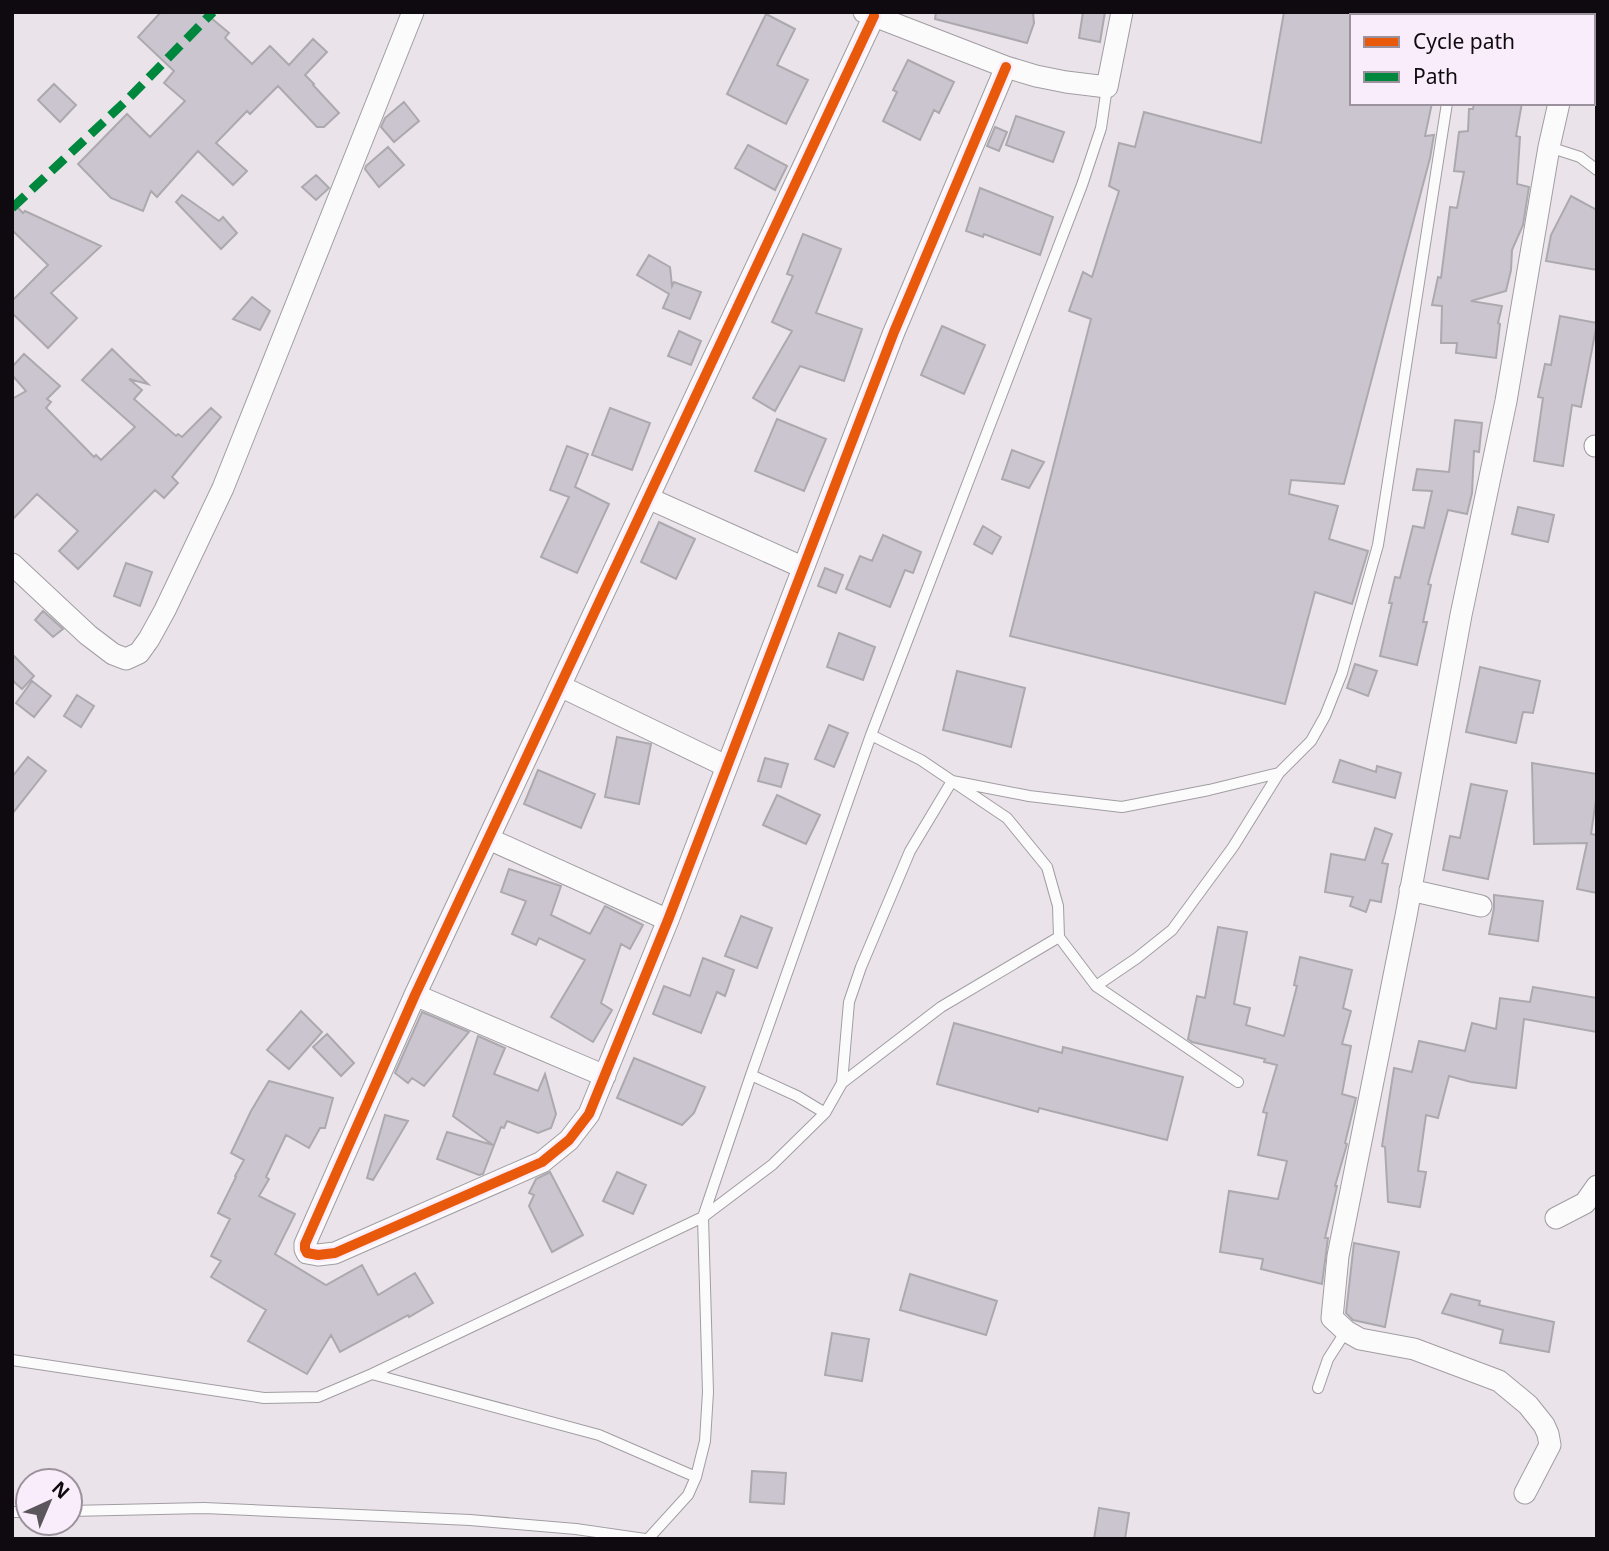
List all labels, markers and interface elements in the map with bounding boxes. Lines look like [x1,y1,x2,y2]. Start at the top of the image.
legend [1350,14,1595,105]
text: Cycle path [1413,27,1515,55]
text: Path [1413,62,1458,90]
north arrow [14,1467,84,1537]
text: N [46,1475,75,1504]

